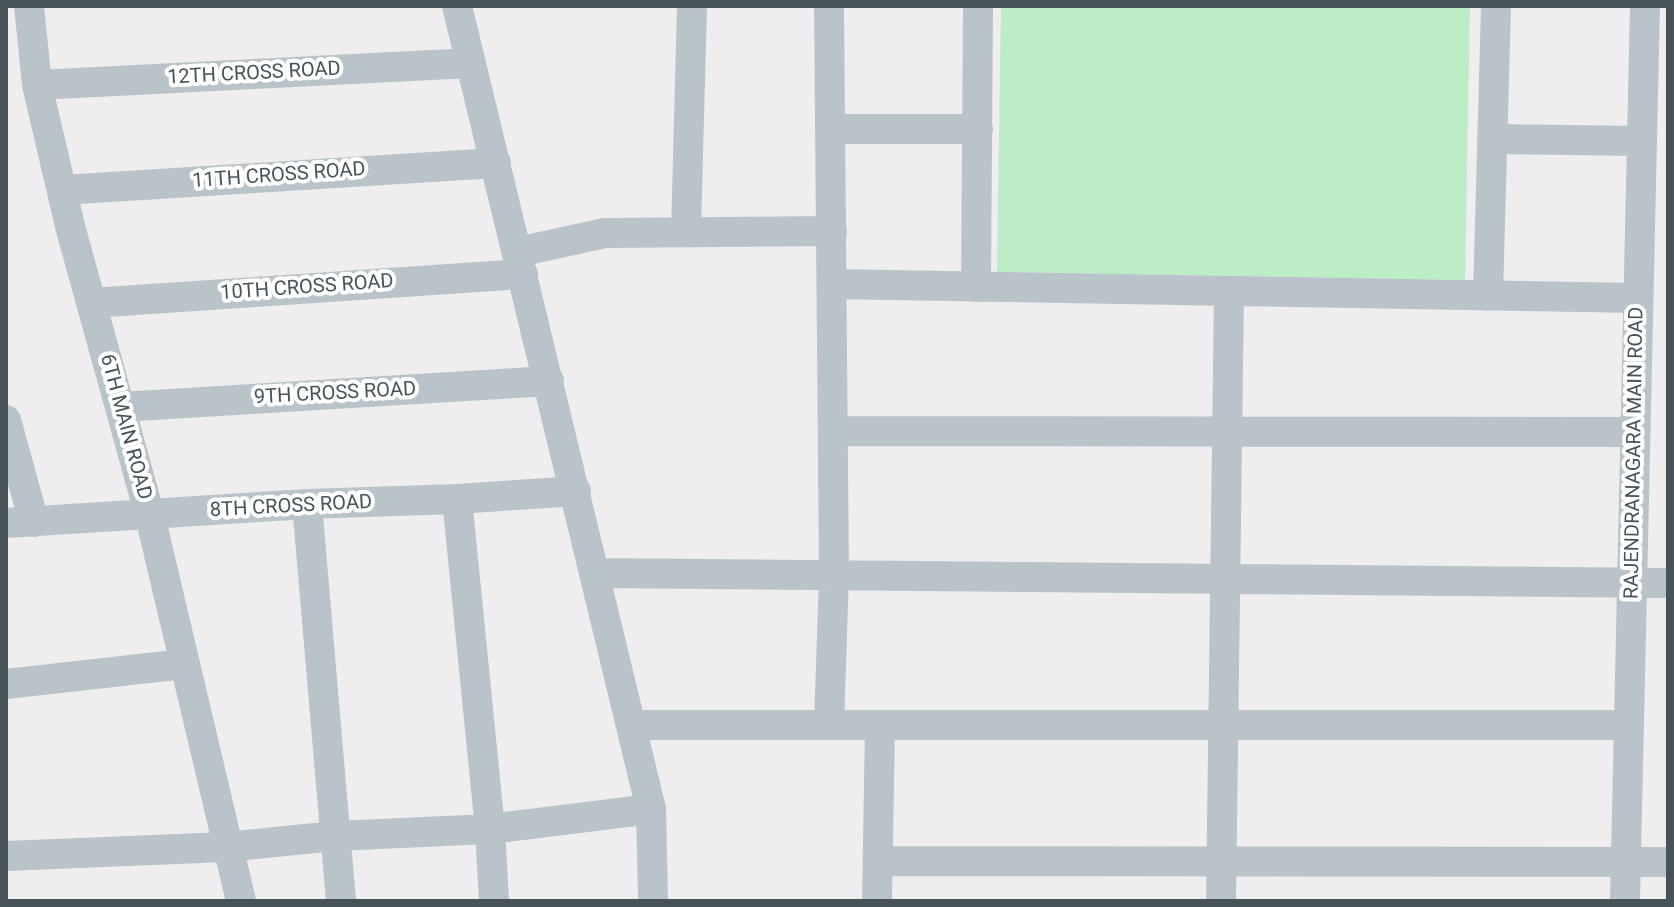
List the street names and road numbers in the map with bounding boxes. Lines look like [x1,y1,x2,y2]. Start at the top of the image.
street label: 12TH CROSS ROAD [167,57,341,91]
street label: 11TH CROSS ROAD [192,158,366,194]
street label: 10TH CROSS ROAD [220,270,394,306]
street label: RAJENDRANAGARA MAIN ROAD [1620,307,1650,599]
street label: 6TH MAIN ROAD [94,352,156,502]
street label: 9TH CROSS ROAD [253,378,417,410]
street label: 8TH CROSS ROAD [209,491,373,523]

